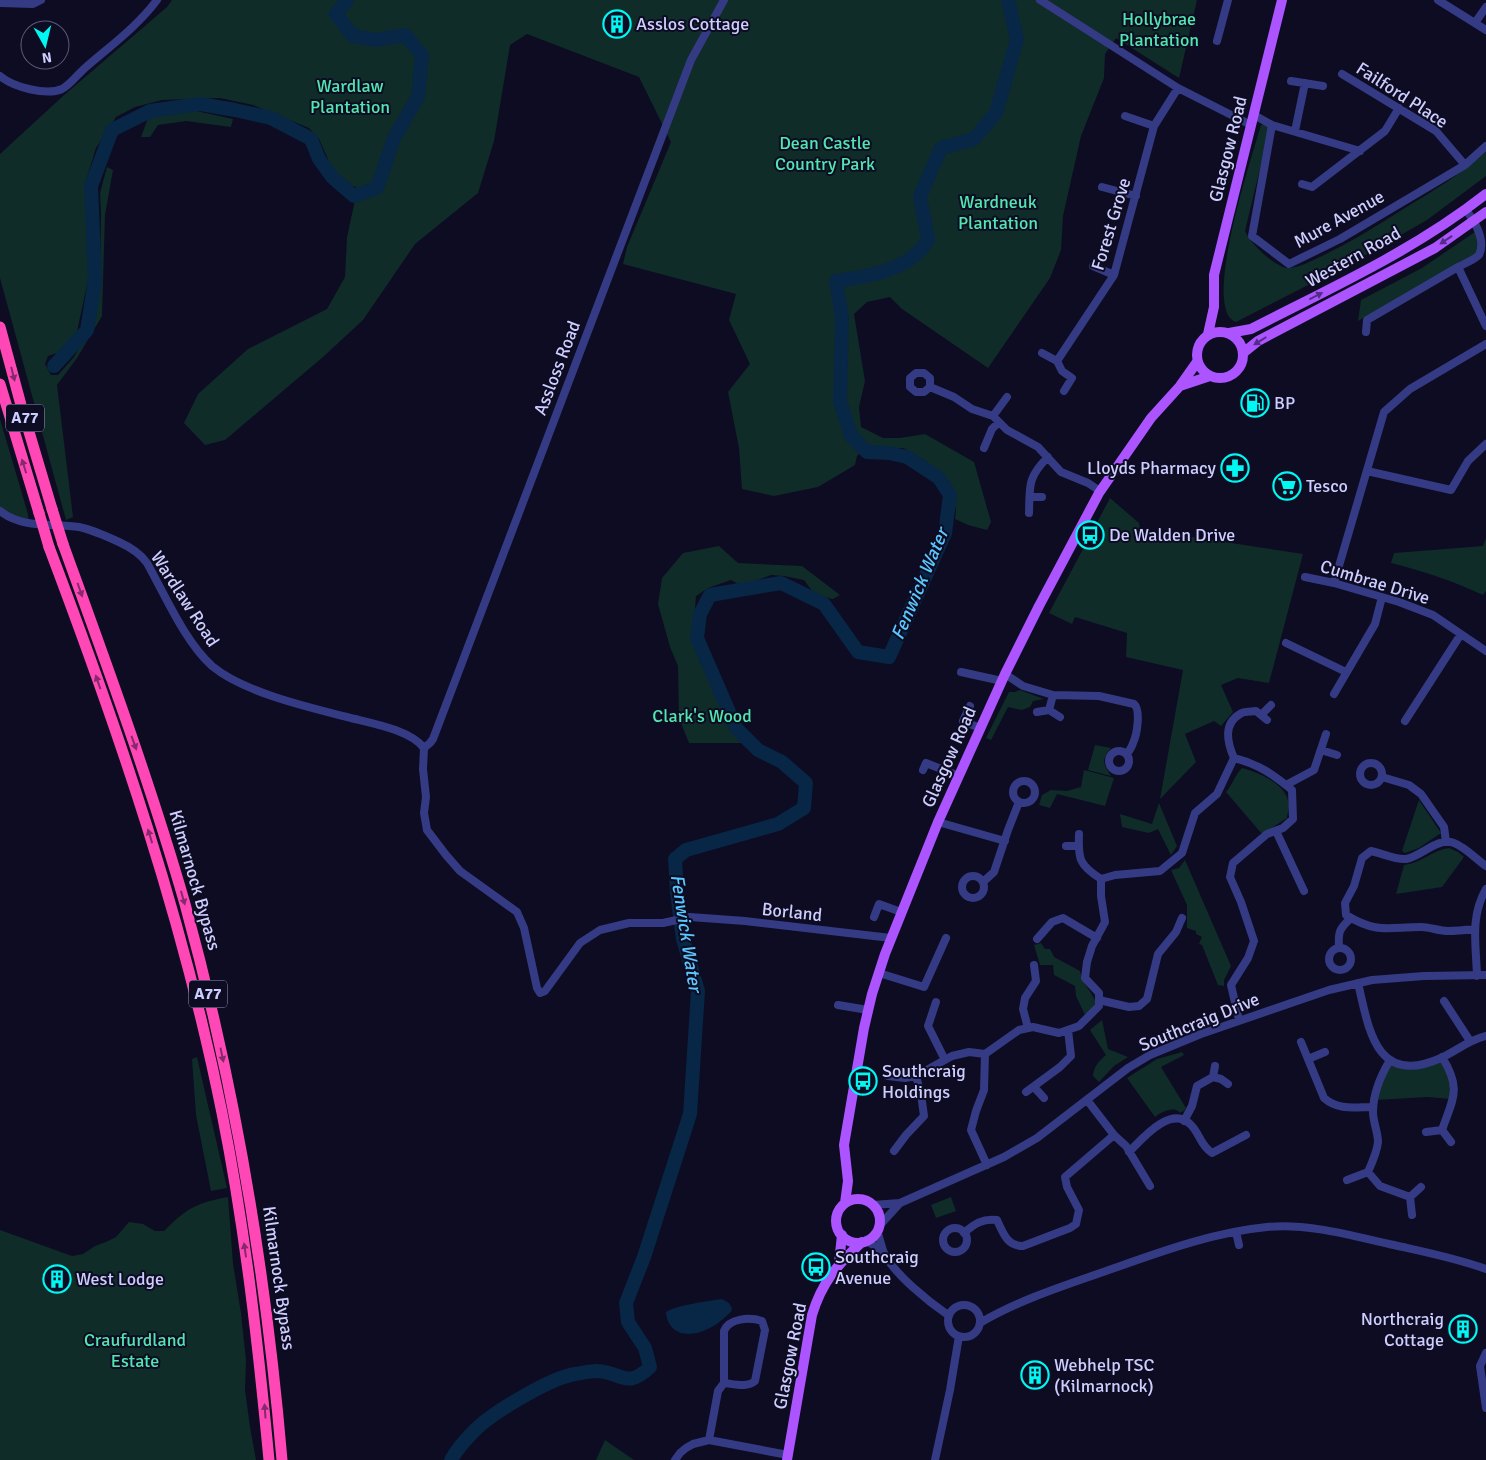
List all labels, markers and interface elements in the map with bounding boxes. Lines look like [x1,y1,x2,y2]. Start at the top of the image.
park label: Hollybrae Plantation [1119,8,1199,51]
building icon: Asslos Cottage [602,9,632,39]
place label: Asslos Cottage [636,13,749,35]
north arrow [20,20,70,70]
text: N [41,48,53,66]
street label: Failford Place [1352,57,1452,133]
park label: Wardlaw Plantation [310,75,390,118]
street label: Glasgow Road [1204,94,1252,204]
park label: Dean Castle Country Park [775,132,875,175]
street label: Forest Grove [1086,175,1136,273]
street label: Mure Avenue [1290,185,1388,253]
park label: Wardneuk Plantation [958,191,1038,234]
street label: Western Road [1302,222,1404,292]
one-way arrow [1439,235,1453,245]
one-way arrow [1309,292,1323,300]
street label: Assloss Road [529,318,585,418]
one-way arrow [1253,337,1266,346]
one-way arrow [9,366,17,381]
fuel station icon: BP [1240,388,1270,418]
place label: BP [1274,392,1295,414]
road number: A77 [6,404,44,432]
pharmacy icon: Lloyds Pharmacy [1220,453,1250,483]
place label: Lloyds Pharmacy [1087,457,1217,479]
one-way arrow [20,458,28,473]
supermarket icon: Tesco [1272,471,1302,501]
place label: Tesco [1306,475,1348,497]
bus stop icon: De Walden Drive [1075,520,1105,550]
water label: Fenwick Water [886,522,955,643]
place label: De Walden Drive [1109,524,1235,546]
street label: Wardlaw Road [146,547,224,651]
street label: Cumbrae Drive [1318,555,1432,609]
one-way arrow [77,582,84,597]
one-way arrow [94,675,102,690]
street label: Glasgow Road [917,703,981,811]
park label: Clark's Wood [652,705,752,727]
one-way arrow [131,735,138,750]
street label: Kilmarnock Bypass [164,807,226,953]
one-way arrow [146,829,154,844]
water label: Fenwick Water [665,873,708,996]
one-way arrow [179,890,187,905]
street label: Borland [761,898,823,926]
road number: A77 [189,981,227,1008]
street label: Southcraig Drive [1136,988,1262,1056]
one-way arrow [218,1048,226,1063]
place label: Southcraig Holdings [882,1060,966,1103]
bus stop icon: Southcraig Holdings [848,1066,878,1096]
street label: Kilmarnock Bypass [258,1205,300,1351]
one-way arrow [241,1242,249,1258]
place label: Southcraig Avenue [835,1246,919,1289]
bus stop icon: Southcraig Avenue [801,1252,831,1282]
building icon: West Lodge [42,1264,72,1294]
place label: West Lodge [76,1268,164,1290]
street label: Glasgow Road [769,1301,811,1411]
place label: Northcraig Cottage [1361,1308,1444,1351]
building icon: Northcraig Cottage [1448,1314,1478,1344]
park label: Craufurdland Estate [84,1329,186,1372]
place label: Webhelp TSC (Kilmarnock) [1054,1354,1154,1397]
building icon: Webhelp TSC (Kilmarnock) [1020,1360,1050,1390]
one-way arrow [261,1403,269,1419]

